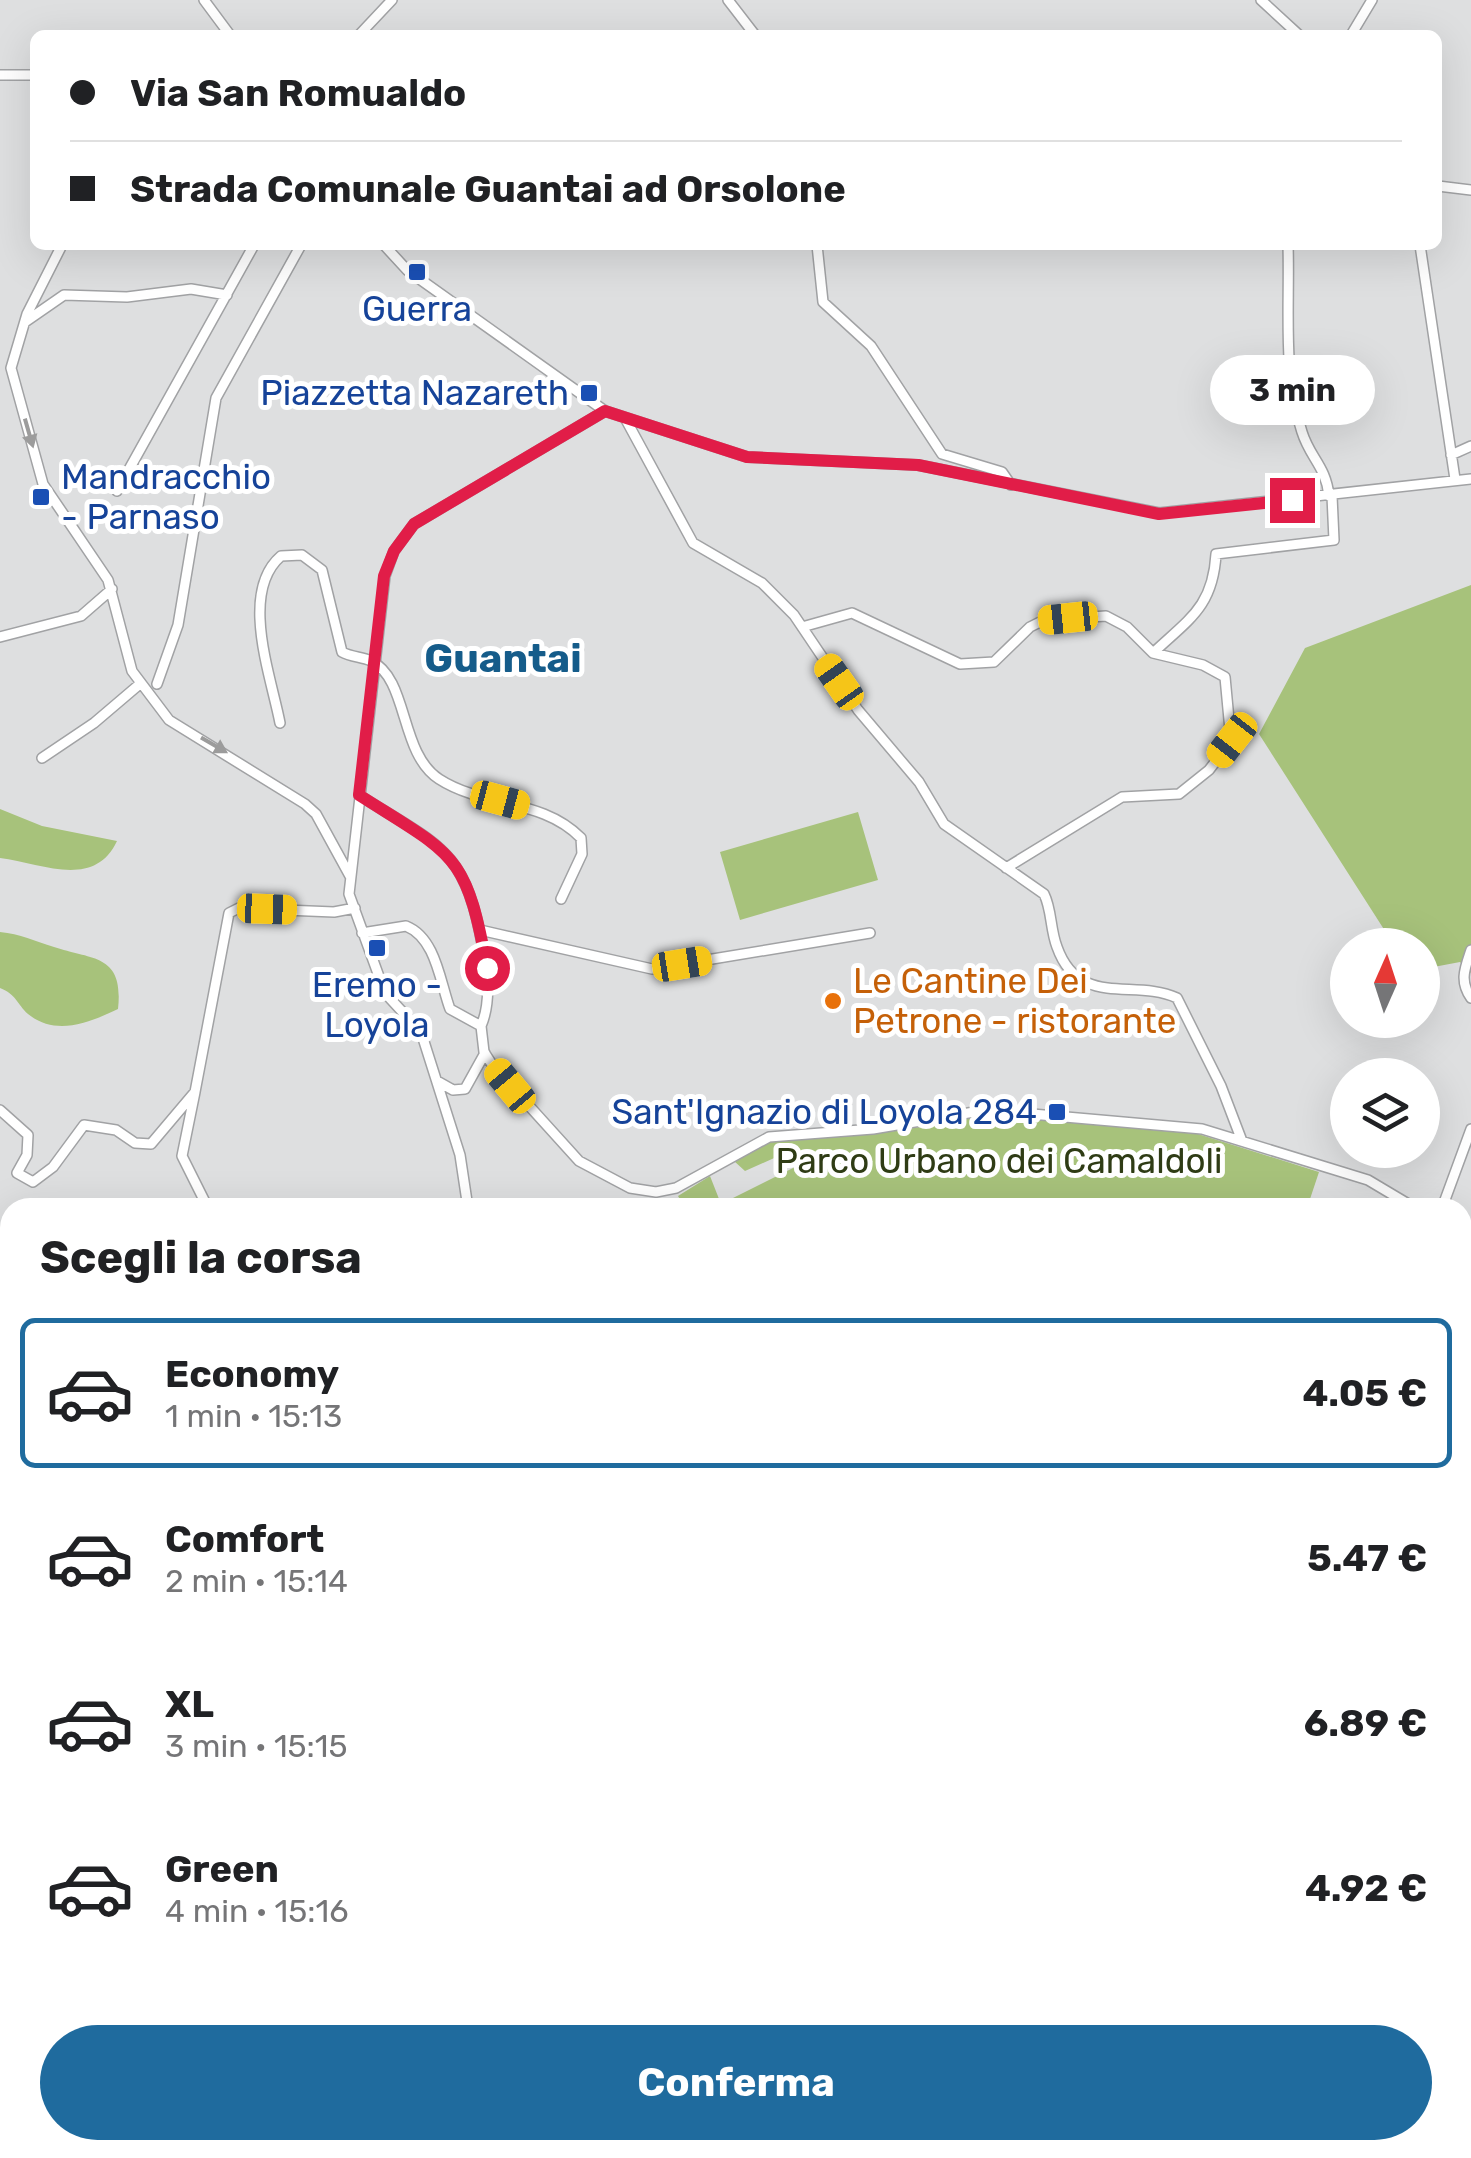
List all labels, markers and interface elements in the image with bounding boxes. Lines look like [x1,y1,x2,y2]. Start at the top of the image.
text: Via San Romualdo [130,70,466,116]
text: Strada Comunale Guantai ad Orsolone [130,166,846,212]
marker: Guerra [406,261,428,283]
place label: Guerra [362,288,472,330]
callout: 3 min [1210,355,1374,425]
text: 3 min [1249,371,1336,409]
place label: Piazzetta Nazareth [260,372,569,414]
marker: Piazzetta Nazareth [578,382,600,404]
one-way arrow [21,418,37,449]
place label: Mandracchio - Parnaso [61,456,271,538]
route end [1270,478,1315,523]
marker: Mandracchio - Parnaso [30,486,52,508]
car [1037,600,1099,636]
district label: Guantai [424,635,582,682]
car [810,649,868,715]
car [1202,707,1262,773]
one-way arrow [199,736,228,753]
car [467,778,533,822]
car [236,893,298,925]
north arrow [1330,928,1440,1038]
map controls [1330,928,1440,1168]
marker: Eremo - Loyola [366,937,388,959]
car [650,944,714,984]
route start [465,946,510,991]
place label: Le Cantine Dei Petrone - ristorante [853,960,1176,1042]
place label: Eremo - Loyola [312,964,442,1046]
marker: Le Cantine Dei Petrone - ristorante [822,990,844,1012]
car [479,1053,541,1119]
button: layers [1330,1058,1440,1168]
place label: Sant'Ignazio di Loyola 284 [611,1091,1037,1133]
marker: Sant'Ignazio di Loyola 284 [1046,1101,1068,1123]
park label: Parco Urbano dei Camaldoli [775,1140,1223,1182]
text: Scegli la corsa [40,1231,362,1284]
icon: car [45,1348,135,1438]
text: Economy [165,1351,339,1397]
text: 4.05 € [1302,1370,1427,1416]
text: 1 min · 15:13 [165,1397,342,1435]
icon: car [45,1513,135,1603]
text: Comfort [165,1516,324,1562]
text: 5.47 € [1307,1535,1427,1581]
text: 2 min · 15:14 [165,1562,348,1600]
icon: car [45,1678,135,1768]
text: XL [165,1681,214,1727]
text: 6.89 € [1304,1700,1427,1746]
text: 3 min · 15:15 [165,1727,348,1765]
icon: car [45,1843,135,1933]
text: Green [165,1846,279,1892]
text: 4.92 € [1305,1865,1427,1911]
text: 4 min · 15:16 [165,1892,348,1930]
button: Conferma [40,2025,1432,2140]

